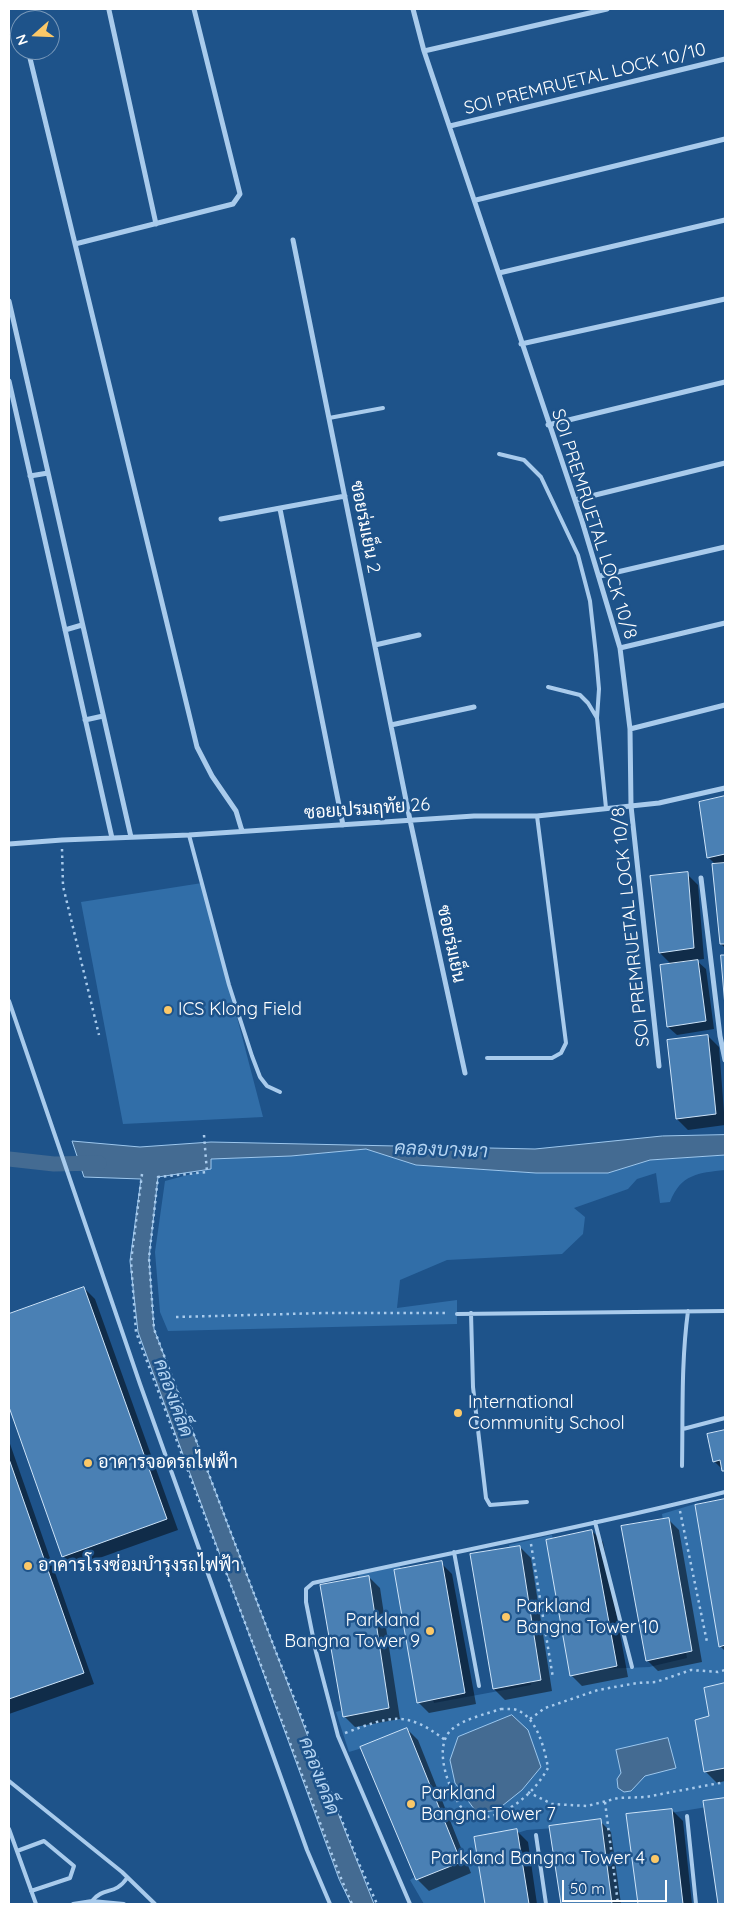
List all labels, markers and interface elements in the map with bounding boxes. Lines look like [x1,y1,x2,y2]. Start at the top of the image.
north arrow [10,10,60,60]
text: N [12,32,32,48]
street label: SOI PREMRUETAL LOCK 10/10 [462,38,708,120]
street label: SOI PREMRUETAL LOCK 10/8 [547,406,641,642]
street label: ซอยร่มเย็น 2 [345,479,385,575]
street label: ซอยเปรมฤทัย 26 [303,794,431,824]
street label: SOI PREMRUETAL LOCK 10/8 [608,806,654,1048]
street label: ซอยร่มเย็น [432,903,470,985]
place label: ICS Klong Field [178,999,302,1021]
marker: ICS Klong Field [162,1004,174,1016]
water label: คลองบางนา [394,1137,488,1163]
water label: คลองเคล็ด [148,1356,198,1440]
place label: International Community School [468,1392,625,1435]
marker: International Community School [452,1407,464,1419]
place label: อาคารจอดรถไฟฟ้า [98,1452,238,1474]
marker: อาคารจอดรถไฟฟ้า [82,1457,94,1469]
place label: อาคารโรงซ่อมบำรุงรถไฟฟ้า [38,1555,240,1577]
marker: อาคารโรงซ่อมบำรุงรถไฟฟ้า [22,1560,34,1572]
place label: Parkland Bangna Tower 10 [516,1596,659,1638]
place label: Parkland Bangna Tower 9 [284,1610,420,1652]
marker: Parkland Bangna Tower 10 [500,1611,512,1623]
marker: Parkland Bangna Tower 9 [424,1625,436,1637]
water label: คลองเคล็ด [294,1734,344,1818]
place label: Parkland Bangna Tower 7 [421,1783,556,1826]
marker: Parkland Bangna Tower 7 [405,1798,417,1810]
place label: Parkland Bangna Tower 4 [431,1848,645,1870]
marker: Parkland Bangna Tower 4 [649,1853,661,1865]
scale bar [564,1870,669,1902]
text: 50 m [570,1879,605,1898]

